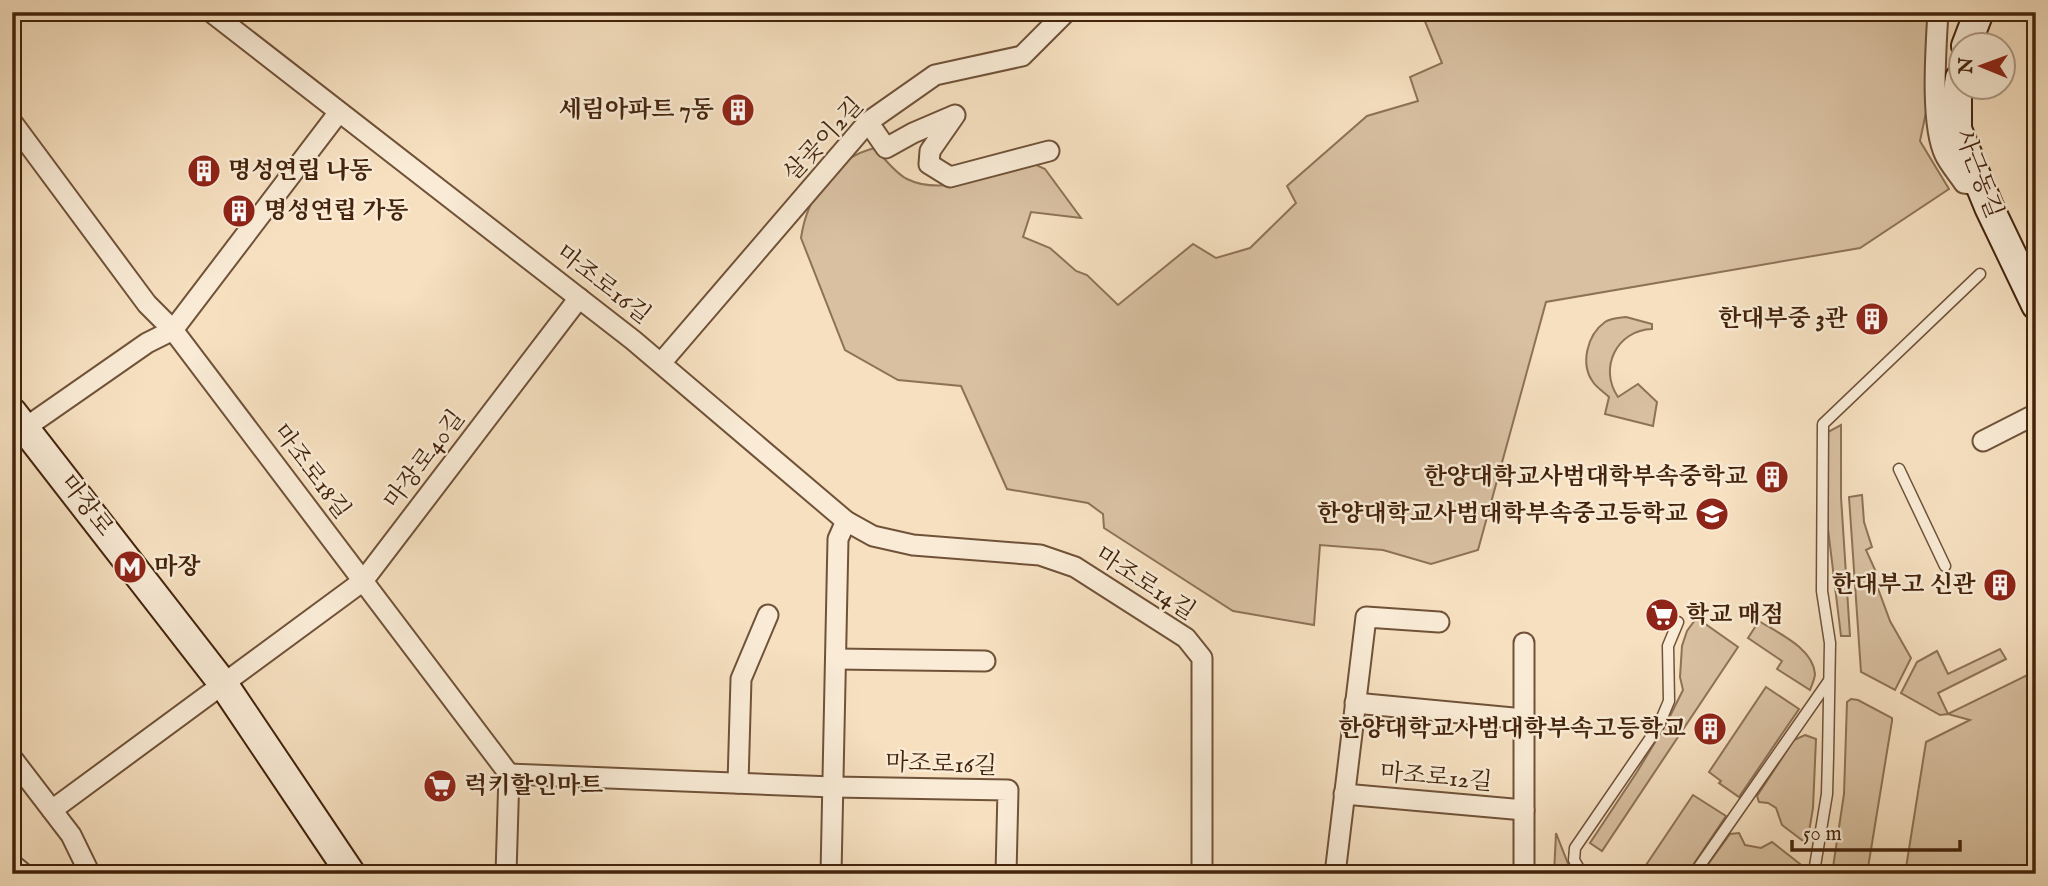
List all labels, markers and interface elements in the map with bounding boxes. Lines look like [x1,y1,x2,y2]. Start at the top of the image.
north arrow [1946,32,2016,102]
text: N [1955,57,1979,75]
building icon: 세림아파트 7동 [719,91,757,129]
street label: 살곶이2길 [777,91,871,189]
place label: 세림아파트 7동 [558,95,714,126]
street label: 사근동길 [1947,125,2009,223]
building icon: 명성연립 나동 [185,152,223,190]
place label: 명성연립 나동 [228,156,372,187]
building icon: 명성연립 가동 [220,192,258,230]
place label: 명성연립 가동 [264,196,408,227]
street label: 마조로16길 [549,238,657,332]
building icon: 한대부중 3관 [1853,300,1891,338]
place label: 한대부중 3관 [1718,304,1848,335]
street label: 마장로40길 [378,404,472,516]
street label: 마조로18길 [265,418,357,526]
building icon: 한양대학교사범대학부속중학교 [1753,458,1791,496]
place label: 한양대학교사범대학부속중학교 [1423,462,1748,493]
street label: 마장로 [52,469,120,543]
school or university icon: 한양대학교사범대학부속중고등학교 [1693,495,1731,533]
place label: 한양대학교사범대학부속중고등학교 [1317,499,1688,530]
street label: 마조로14길 [1089,540,1201,628]
metro station icon: 마장 [111,548,149,586]
place label: 마장 [154,552,201,583]
building icon: 한대부고 신관 [1981,566,2019,604]
place label: 한대부고 신관 [1832,570,1976,601]
supermarket icon: 학교 매점 [1643,596,1681,634]
place label: 학교 매점 [1686,600,1784,631]
building icon: 한양대학교사범대학부속고등학교 [1691,710,1729,748]
place label: 한양대학교사범대학부속고등학교 [1338,714,1686,745]
street label: 마조로16길 [885,748,997,782]
street label: 마조로12길 [1378,758,1494,798]
supermarket icon: 럭키할인마트 [421,767,459,805]
place label: 럭키할인마트 [464,771,603,802]
scale bar [1792,809,1960,853]
text: 50 m [1803,821,1842,848]

